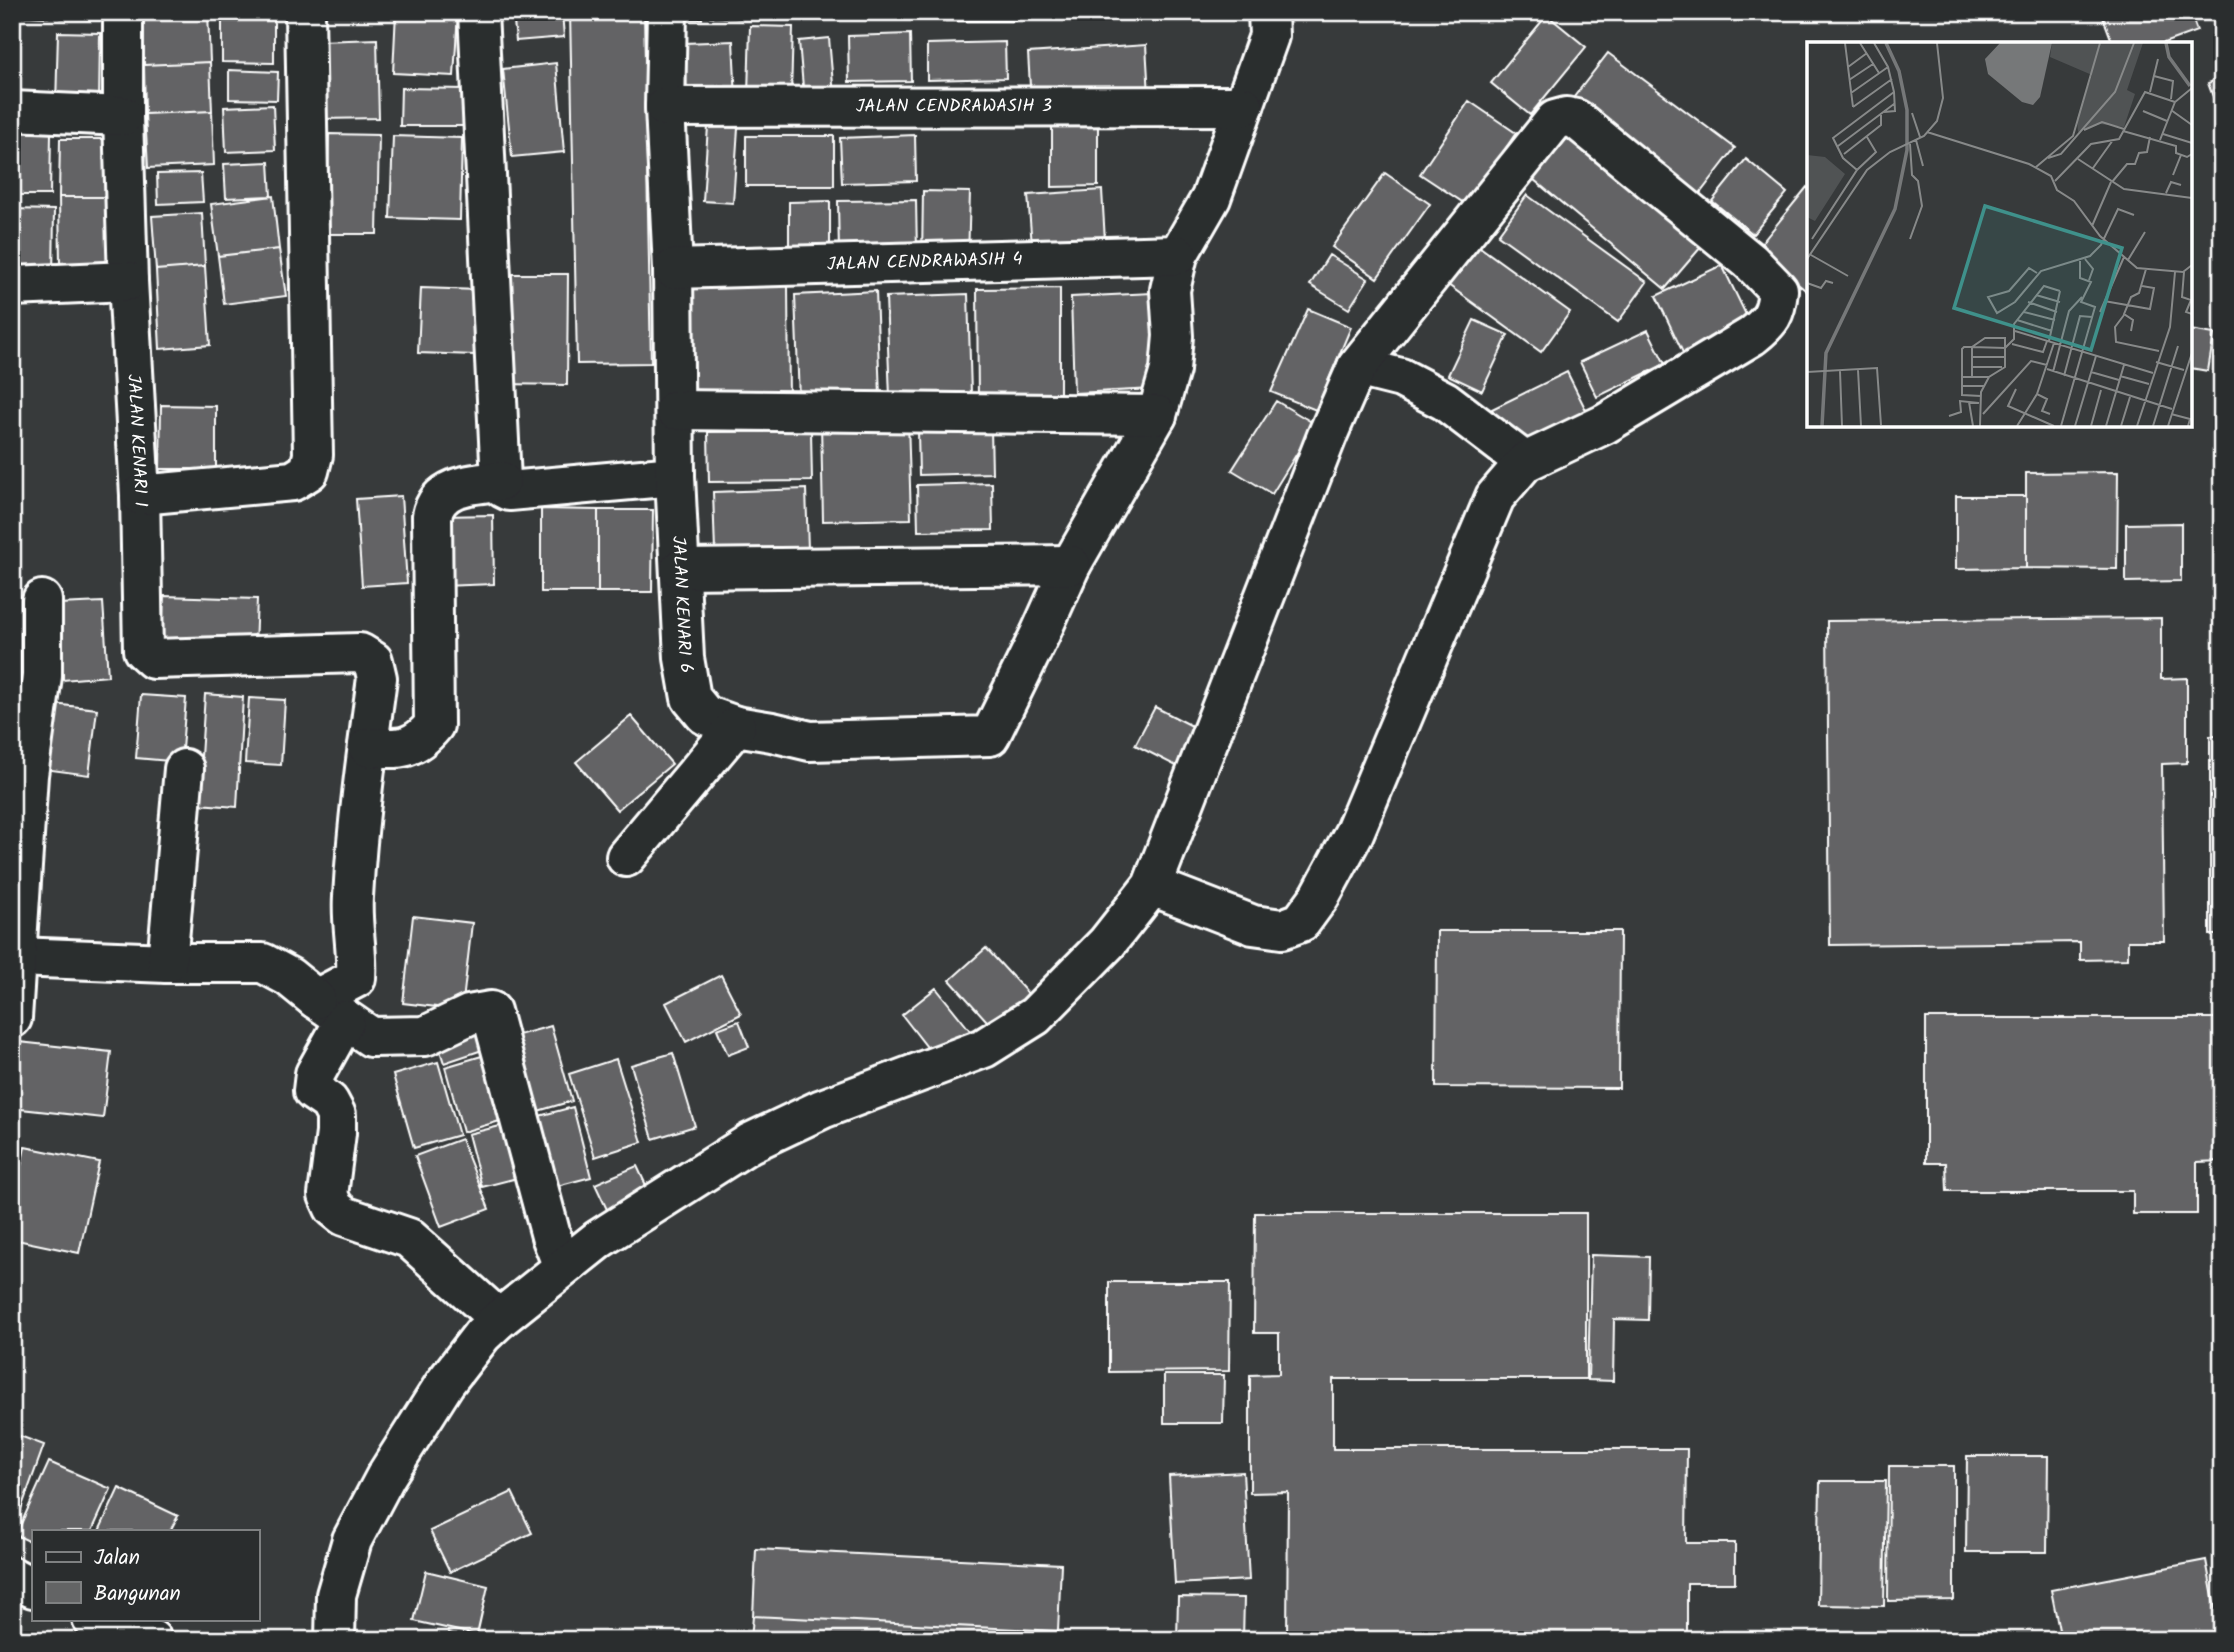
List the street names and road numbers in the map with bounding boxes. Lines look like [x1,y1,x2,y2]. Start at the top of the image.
street label: JALAN CENDRAWASIH 3 [856,92,1052,121]
street label: JALAN CENDRAWASIH 4 [827,245,1023,279]
street label: JALAN KENARI 1 [119,374,155,507]
street label: JALAN KENARI 6 [663,535,701,675]

